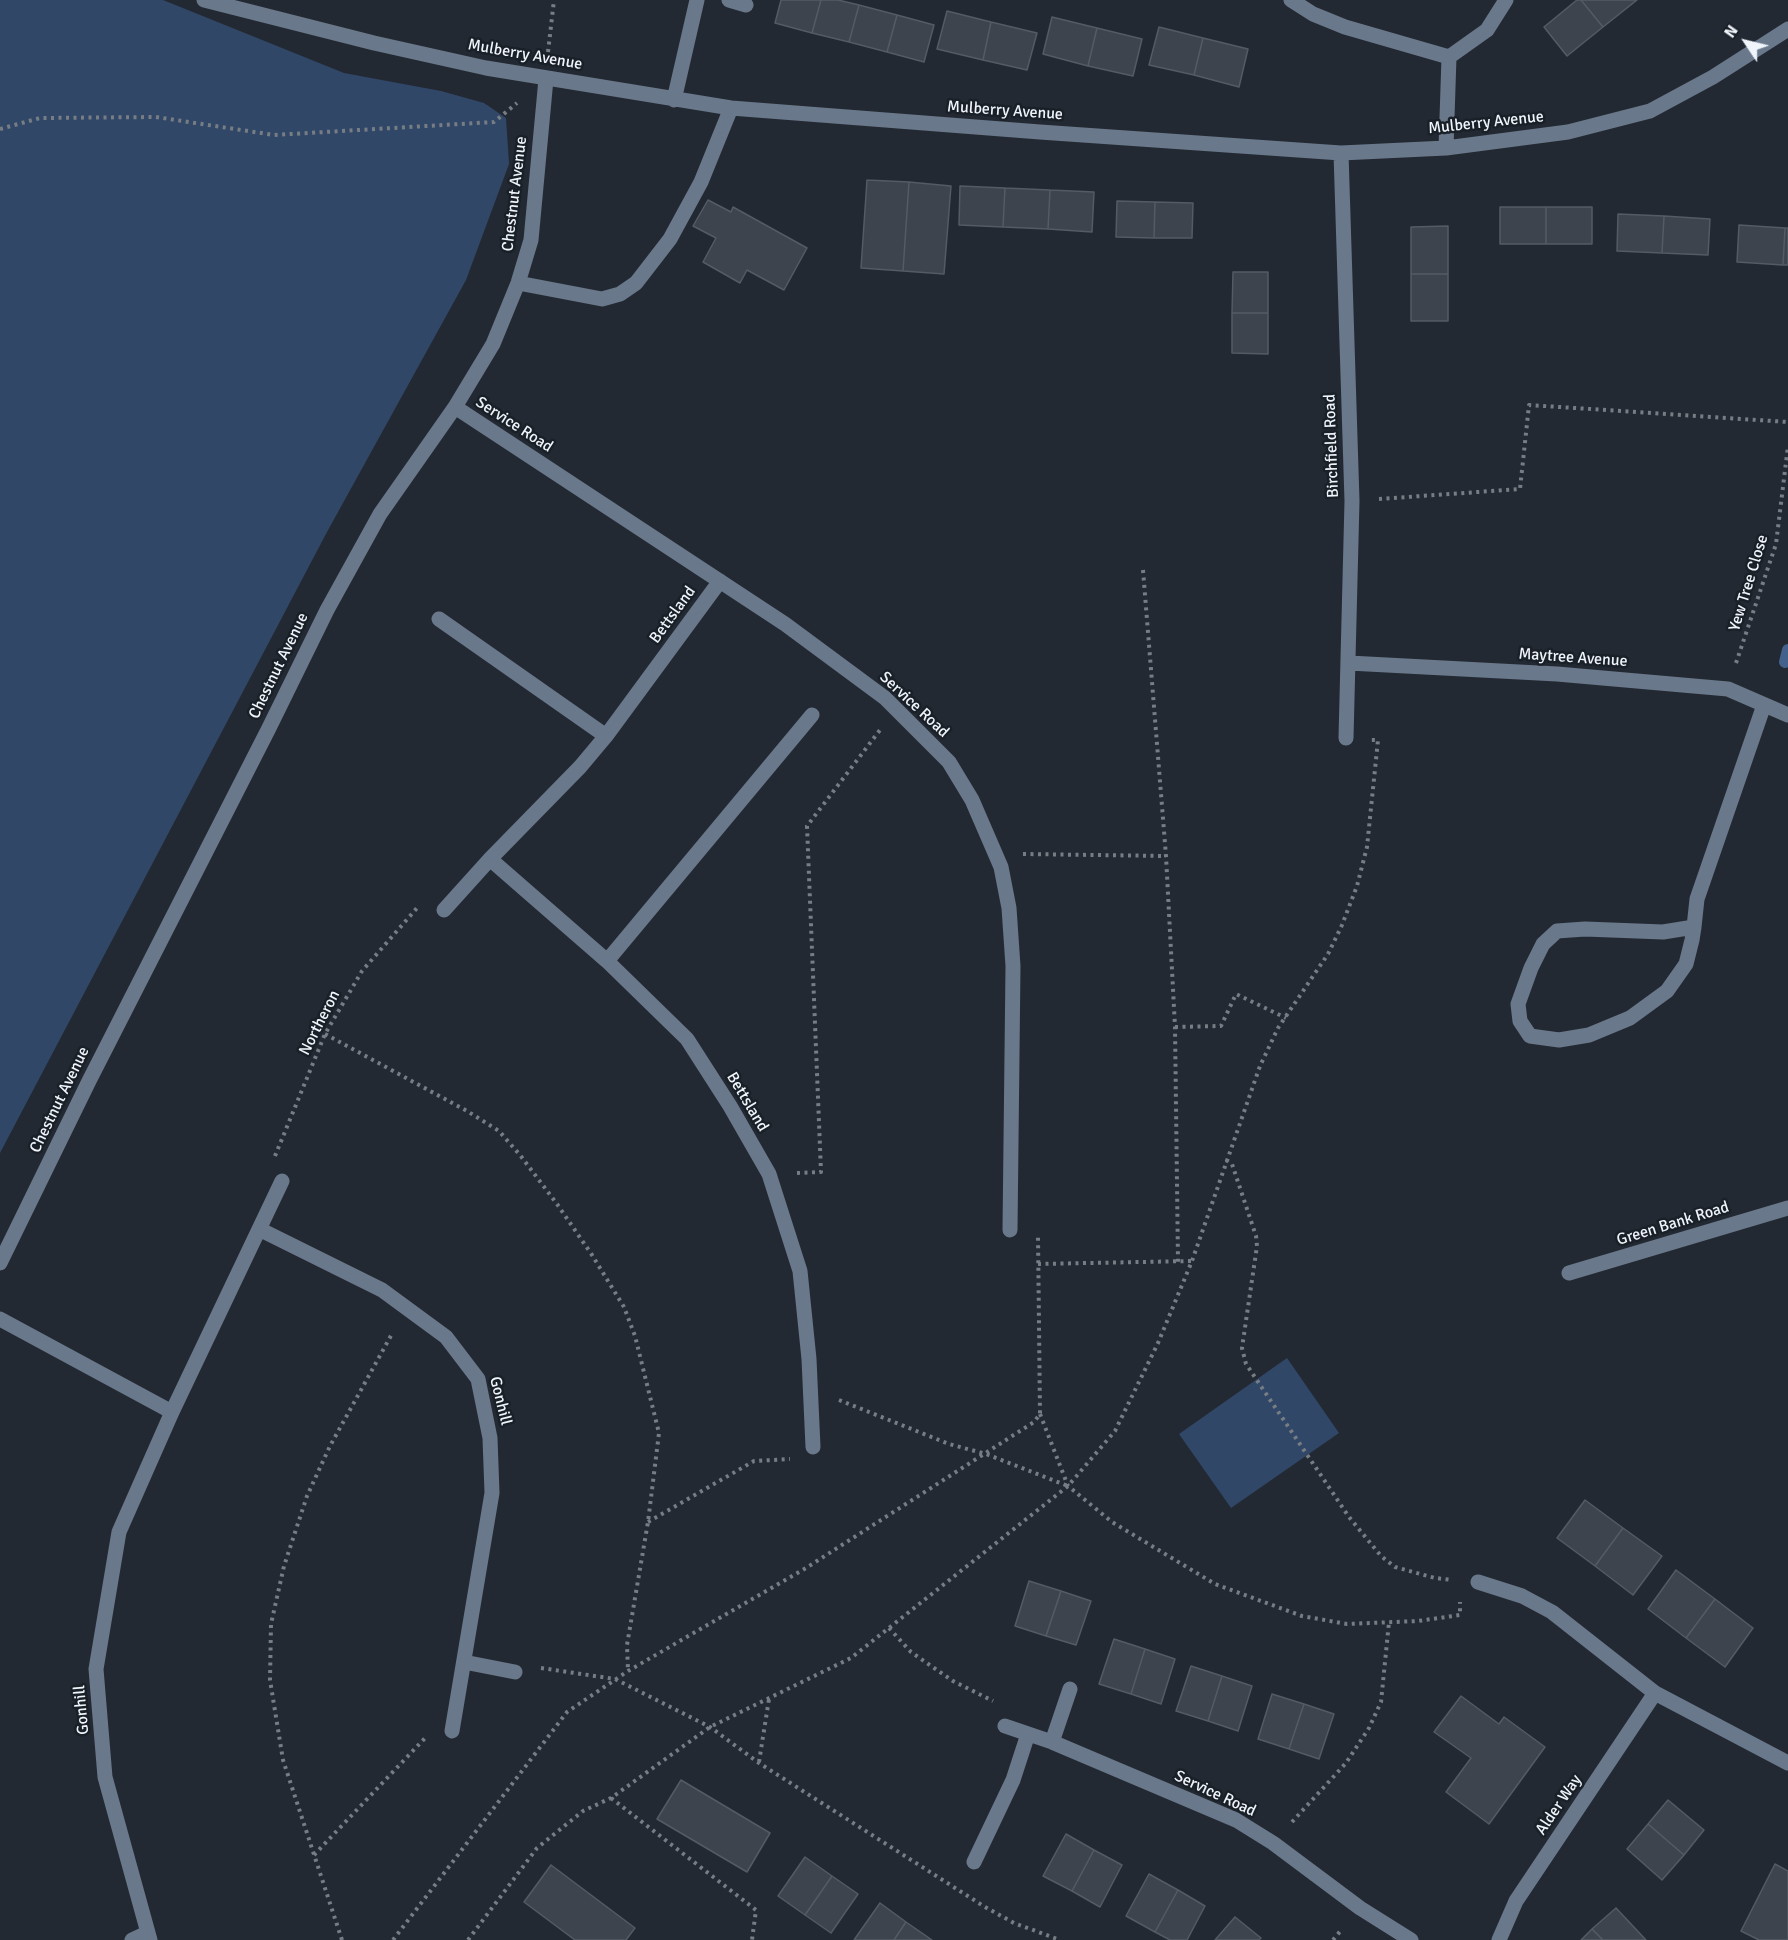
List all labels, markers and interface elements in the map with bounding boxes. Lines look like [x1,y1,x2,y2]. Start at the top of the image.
north arrow [1716,12,1776,72]
text: N [1720,21,1743,42]
street label: Mulberry Avenue [466,35,584,75]
street label: Mulberry Avenue [946,97,1064,125]
street label: Mulberry Avenue [1427,107,1545,139]
street label: Chestnut Avenue [498,135,532,253]
street label: Service Road [472,393,556,457]
street label: Birchfield Road [1321,394,1343,498]
street label: Yew Tree Close [1725,532,1773,634]
street label: Bettsland [646,583,700,647]
street label: Chestnut Avenue [245,610,313,722]
street label: Maytree Avenue [1518,645,1628,671]
street label: Service Road [875,668,953,742]
street label: Northeron [295,987,345,1059]
street label: Chestnut Avenue [26,1044,94,1156]
street label: Bettsland [722,1069,772,1135]
street label: Green Bank Road [1615,1198,1731,1250]
street label: Gonhill [485,1375,515,1427]
street label: Gonhill [70,1684,94,1736]
street label: Service Road [1171,1767,1259,1821]
street label: Alder Way [1532,1771,1586,1839]

